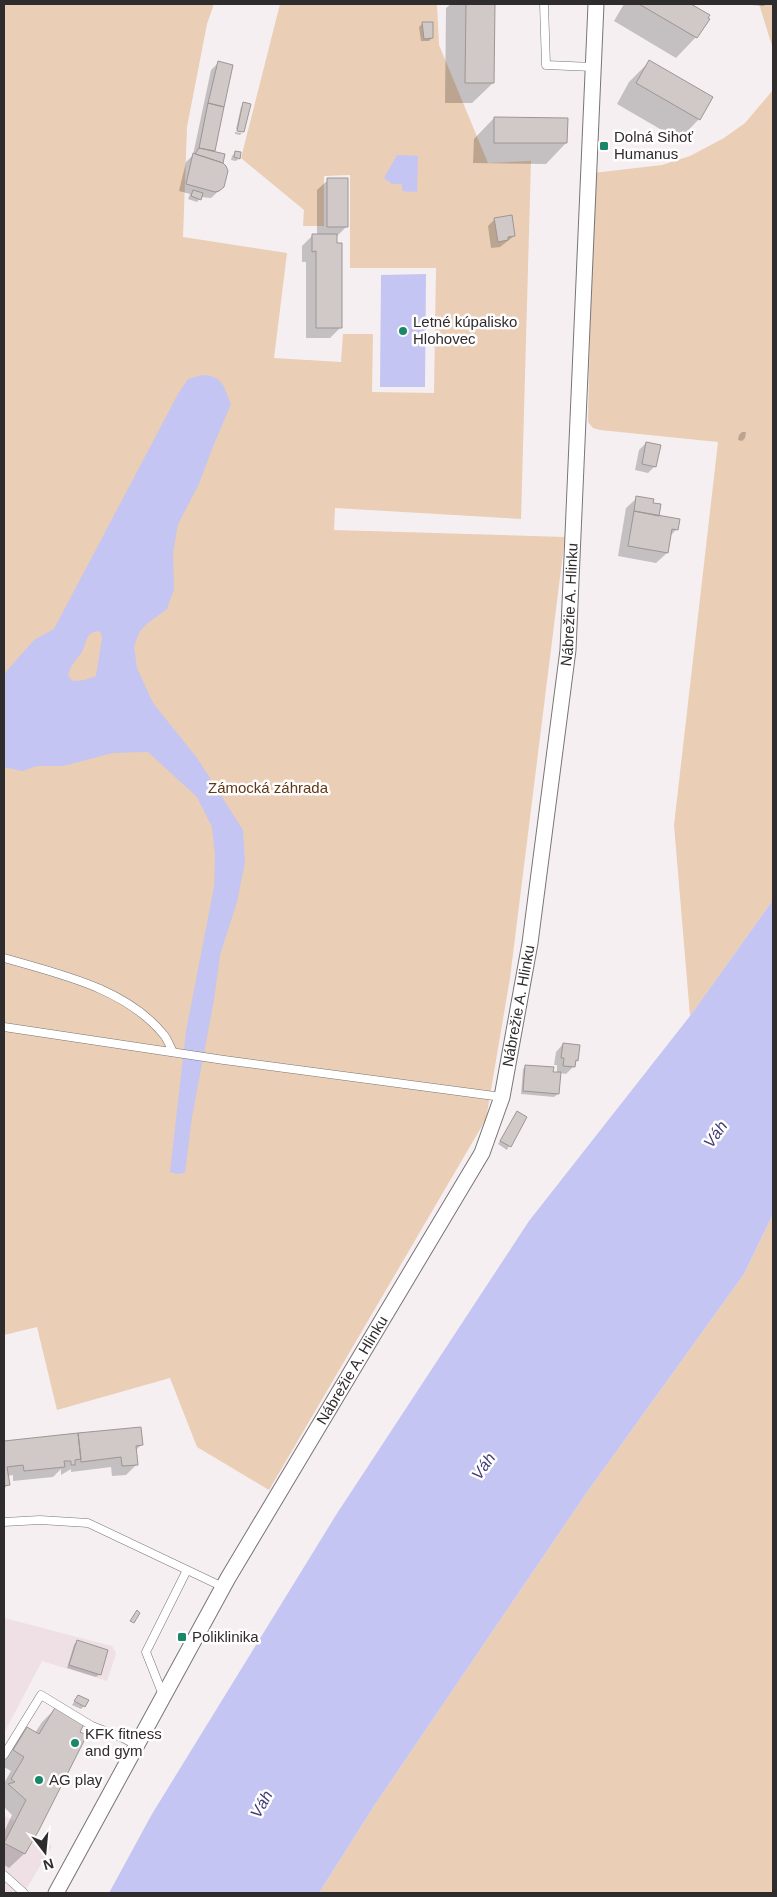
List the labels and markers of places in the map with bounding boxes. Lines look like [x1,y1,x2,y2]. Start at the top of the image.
place label: Dolná Sihoť Humanus [614,128,693,162]
marker: Dolná Sihoť Humanus [598,140,610,152]
place label: Letné kúpalisko Hlohovec [413,313,517,347]
marker: Letné kúpalisko Hlohovec [397,325,409,337]
place label: Poliklinika [192,1628,259,1645]
marker: Poliklinika [176,1631,188,1643]
place label: KFK fitness and gym [85,1725,162,1759]
marker: KFK fitness and gym [69,1737,81,1749]
place label: AG play [49,1771,103,1788]
marker: AG play [33,1774,45,1786]

